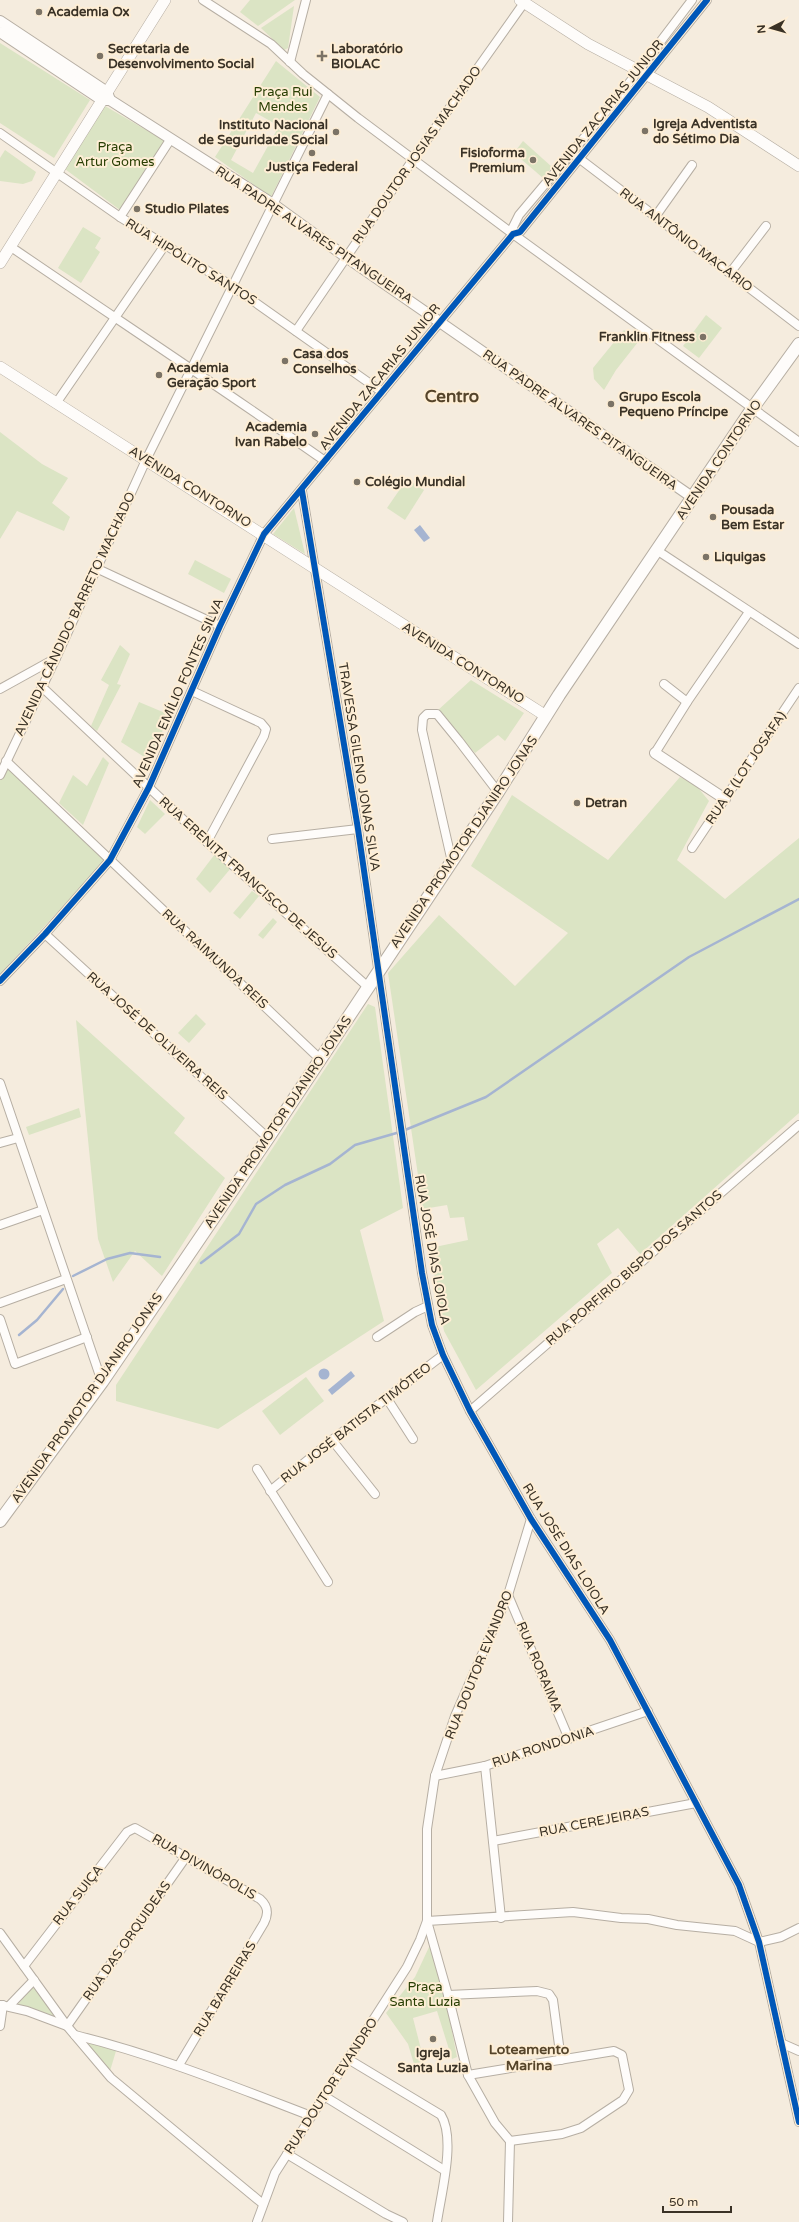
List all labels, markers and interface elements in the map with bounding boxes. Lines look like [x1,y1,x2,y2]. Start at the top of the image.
place label: Academia Ox [47,4,130,20]
marker: Academia Ox [34,7,44,17]
north arrow [751,8,791,48]
text: N [755,24,768,34]
street label: AVENIDA ZACARIAS JUNIOR [539,37,667,189]
place label: Secretaria de Desenvolvimento Social [108,41,254,72]
place label: Laboratório BIOLAC [331,41,403,72]
marker: Laboratório BIOLAC [316,50,328,62]
marker: Secretaria de Desenvolvimento Social [95,51,105,61]
street label: RUA DOUTOR JOSIAS MACHADO [349,63,485,247]
park label: Praça Rui Mendes [254,84,312,115]
place label: Igreja Adventista do Sétimo Dia [653,116,757,147]
place label: Instituto Nacional de Seguridade Social [198,117,328,148]
marker: Igreja Adventista do Sétimo Dia [640,126,650,136]
marker: Instituto Nacional de Seguridade Social [331,127,341,137]
park label: Praça Artur Gomes [75,139,155,170]
place label: Fisioforma Premium [460,145,525,176]
marker: Justiça Federal [307,148,317,158]
marker: Fisioforma Premium [528,155,538,165]
place label: Justiça Federal [265,159,358,175]
street label: RUA PADRE ALVARES PITANGUEIRA [212,163,416,307]
street label: RUA ANTÔNIO MACARIO [616,185,756,295]
place label: Studio Pilates [145,201,229,217]
marker: Studio Pilates [132,204,142,214]
street label: RUA HIPÓLITO SANTOS [122,215,260,309]
street label: AVENIDA ZACARIAS JUNIOR [316,301,444,453]
place label: Franklin Fitness [599,329,695,345]
marker: Franklin Fitness [698,332,708,342]
place label: Casa dos Conselhos [293,346,357,377]
street label: RUA PADRE ALVARES PITANGUEIRA [479,346,681,494]
marker: Casa dos Conselhos [280,356,290,366]
place label: Academia Geração Sport [167,360,256,391]
marker: Academia Geração Sport [154,370,164,380]
district label: Centro [425,386,479,407]
place label: Grupo Escola Pequeno Príncipe [619,389,729,420]
street label: AVENIDA CONTORNO [673,397,765,523]
marker: Grupo Escola Pequeno Príncipe [606,399,616,409]
place label: Academia Ivan Rabelo [235,419,307,450]
marker: Academia Ivan Rabelo [310,429,320,439]
street label: AVENIDA CONTORNO [126,443,254,531]
place label: Colégio Mundial [365,474,465,490]
marker: Colégio Mundial [352,477,362,487]
street label: AVENIDA CÂNDIDO BARRETO MACHADO [11,489,139,739]
place label: Pousada Bem Estar [721,502,785,533]
marker: Pousada Bem Estar [708,512,718,522]
place label: Liquigas [714,549,766,565]
marker: Liquigas [701,552,711,562]
street label: AVENIDA EMÍLIO FONTES SILVA [129,595,227,790]
street label: AVENIDA CONTORNO [399,619,527,707]
street label: TRAVESSA GILENO JONAS SILVA [335,661,383,873]
street label: RUA B (LOT JOSAFA) [702,709,790,827]
street label: AVENIDA PROMOTOR DJANIRO JONAS [387,733,541,951]
street label: RUA ERENITA FRANCISCO DE JESUS [156,794,340,962]
place label: Detran [585,795,627,811]
marker: Detran [572,798,582,808]
street label: RUA RAIMUNDA REIS [159,906,271,1012]
street label: RUA JOSÉ DE OLIVEIRA REIS [83,968,231,1104]
street label: AVENIDA PROMOTOR DJANIRO JONAS [201,1013,355,1231]
street label: RUA JOSÉ DIAS LOIOLA [411,1174,453,1327]
street label: RUA PORFIRIO BISPO DOS SANTOS [543,1187,725,1349]
street label: AVENIDA PROMOTOR DJANIRO JONAS [8,1290,166,1506]
street label: RUA JOSÉ BATISTA TIMÓTEO [278,1359,434,1487]
street label: RUA JOSÉ DIAS LOIOLA [519,1480,613,1618]
street label: RUA DOUTOR EVANDRO [442,1588,516,1742]
street label: RUA RORAIMA [513,1619,565,1715]
street label: RUA RONDONIA [490,1723,596,1771]
street label: RUA CEREJEIRAS [538,1803,650,1841]
street label: RUA DIVINÓPOLIS [149,1831,259,1903]
street label: RUA SUIÇA [49,1861,107,1928]
street label: RUA DAS ORQUIDEAS [80,1878,174,2004]
street label: RUA BARREIRAS [190,1939,260,2039]
park label: Praça Santa Luzia [389,1979,461,2010]
street label: RUA DOUTOR EVANDRO [281,2015,381,2157]
marker: Igreja Santa Luzia [428,2034,438,2044]
district label: Loteamento Marina [489,2041,570,2074]
place label: Igreja Santa Luzia [397,2045,469,2076]
scale bar [663,2188,731,2214]
text: 50 m [669,2195,698,2209]

